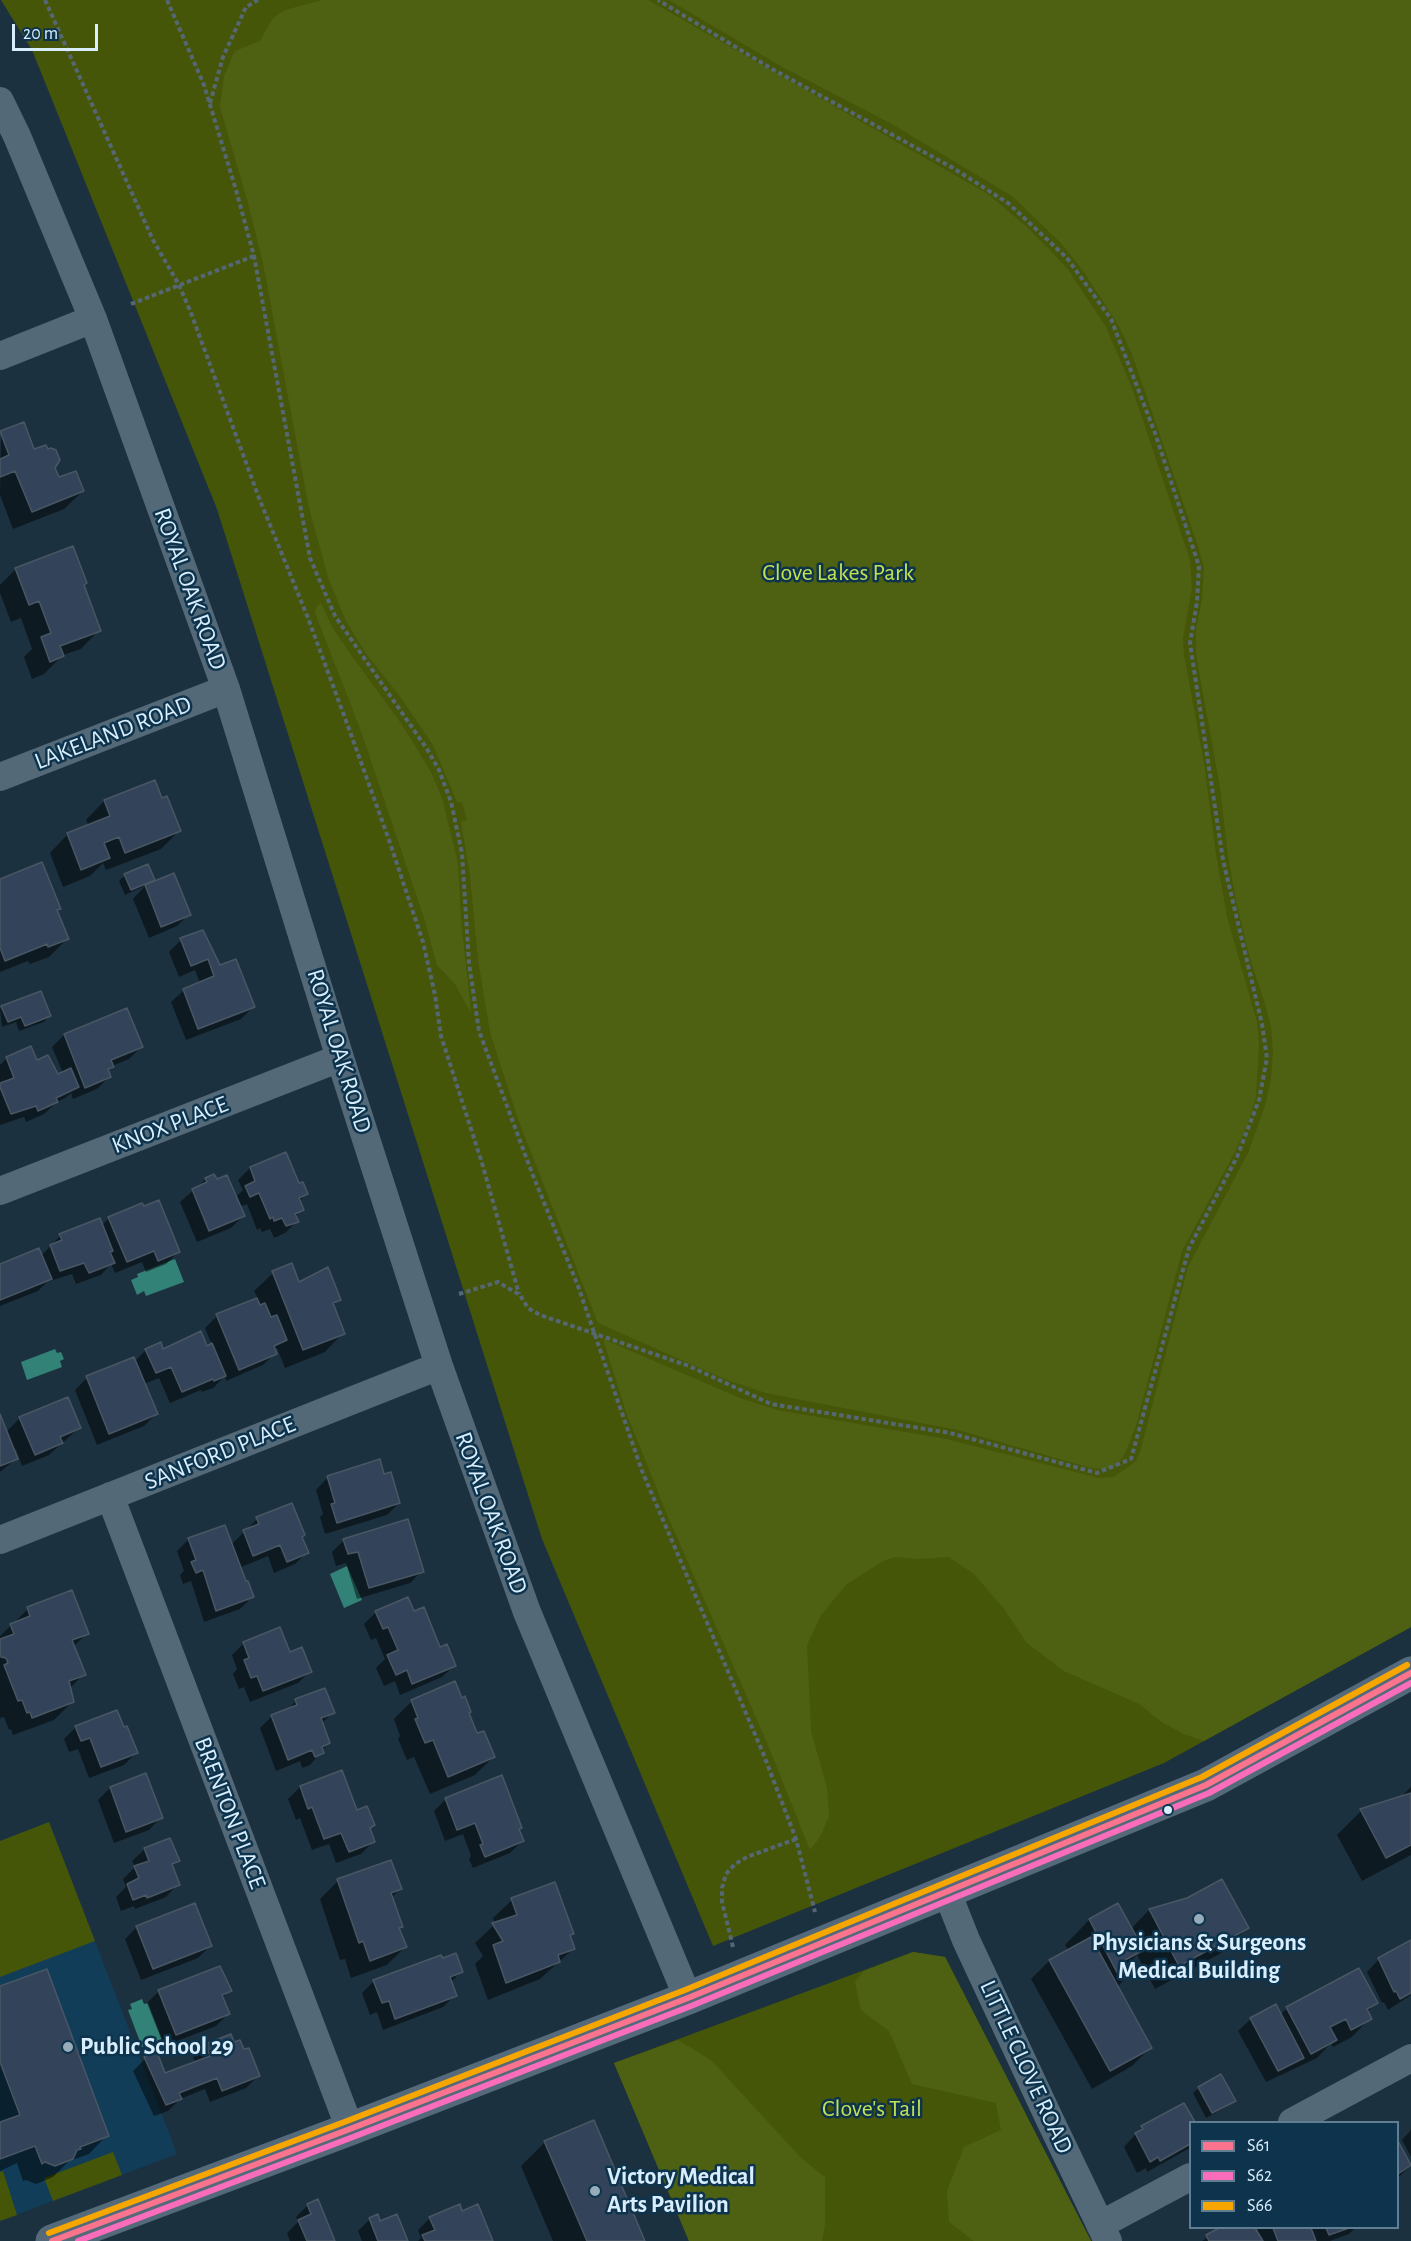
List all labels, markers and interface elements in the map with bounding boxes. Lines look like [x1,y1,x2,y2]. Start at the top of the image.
scale bar [15,12,100,50]
text: 20 m [23,25,58,43]
street label: ROYAL OAK ROAD [147,504,233,674]
park label: Clove Lakes Park [762,559,914,587]
street label: LAKELAND ROAD [31,690,195,776]
street label: ROYAL OAK ROAD [300,965,378,1137]
street label: KNOX PLACE [108,1090,232,1160]
street label: SANFORD PLACE [140,1410,300,1496]
street label: ROYAL OAK ROAD [448,1428,534,1598]
street label: BRENTON PLACE [188,1733,272,1893]
unlabelled marker [1162,1804,1174,1816]
marker: Physicians & Surgeons Medical Building [1192,1912,1206,1926]
place label: Physicians & Surgeons Medical Building [1092,1929,1306,1985]
street label: LITTLE CLOVE ROAD [973,1976,1079,2158]
place label: Public School 29 [80,2033,234,2061]
marker: Public School 29 [61,2040,75,2054]
park label: Clove's Tail [822,2095,922,2123]
legend [1189,2121,1399,2229]
text: S61 [1247,2137,1270,2155]
place label: Victory Medical Arts Pavilion [607,2163,755,2219]
text: S62 [1247,2167,1272,2185]
marker: Victory Medical Arts Pavilion [588,2184,602,2198]
text: S66 [1247,2197,1272,2215]

